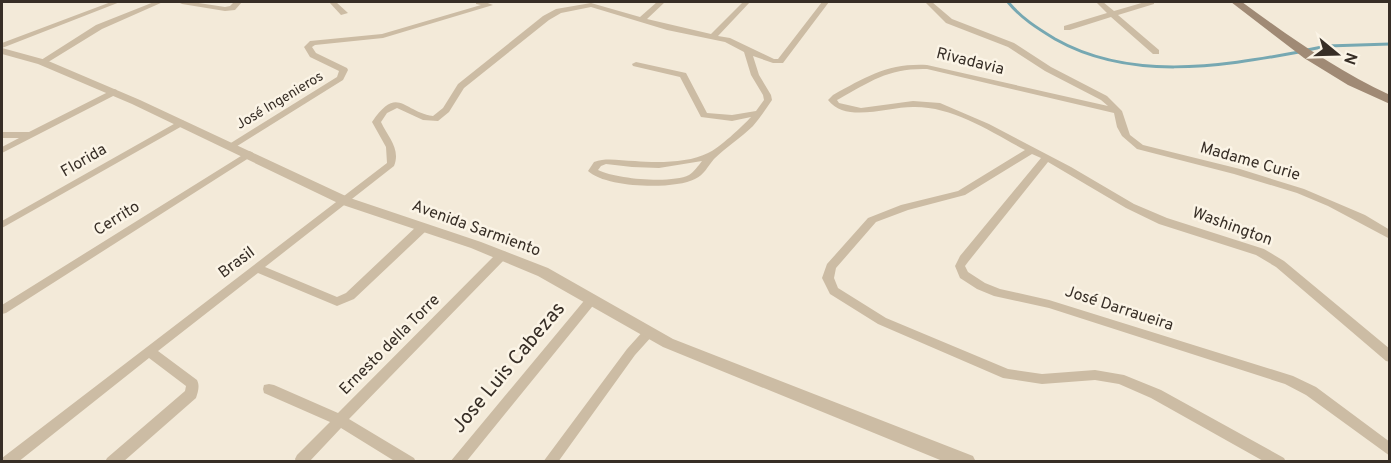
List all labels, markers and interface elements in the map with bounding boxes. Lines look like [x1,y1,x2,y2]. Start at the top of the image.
north arrow [1307,24,1367,84]
street label: Rivadavia [934,44,1006,80]
text: N [1338,50,1361,67]
street label: José Ingenieros [233,68,327,134]
street label: Madame Curie [1198,138,1302,186]
street label: Florida [57,140,111,182]
street label: Avenida Sarmiento [409,196,543,262]
street label: Cerrito [90,197,144,241]
street label: Washington [1189,203,1275,251]
street label: Brasil [215,243,259,283]
street label: José Darraueira [1062,282,1176,336]
street label: Ernesto della Torre [336,291,444,399]
street label: Jose Luis Cabezas [446,297,572,439]

